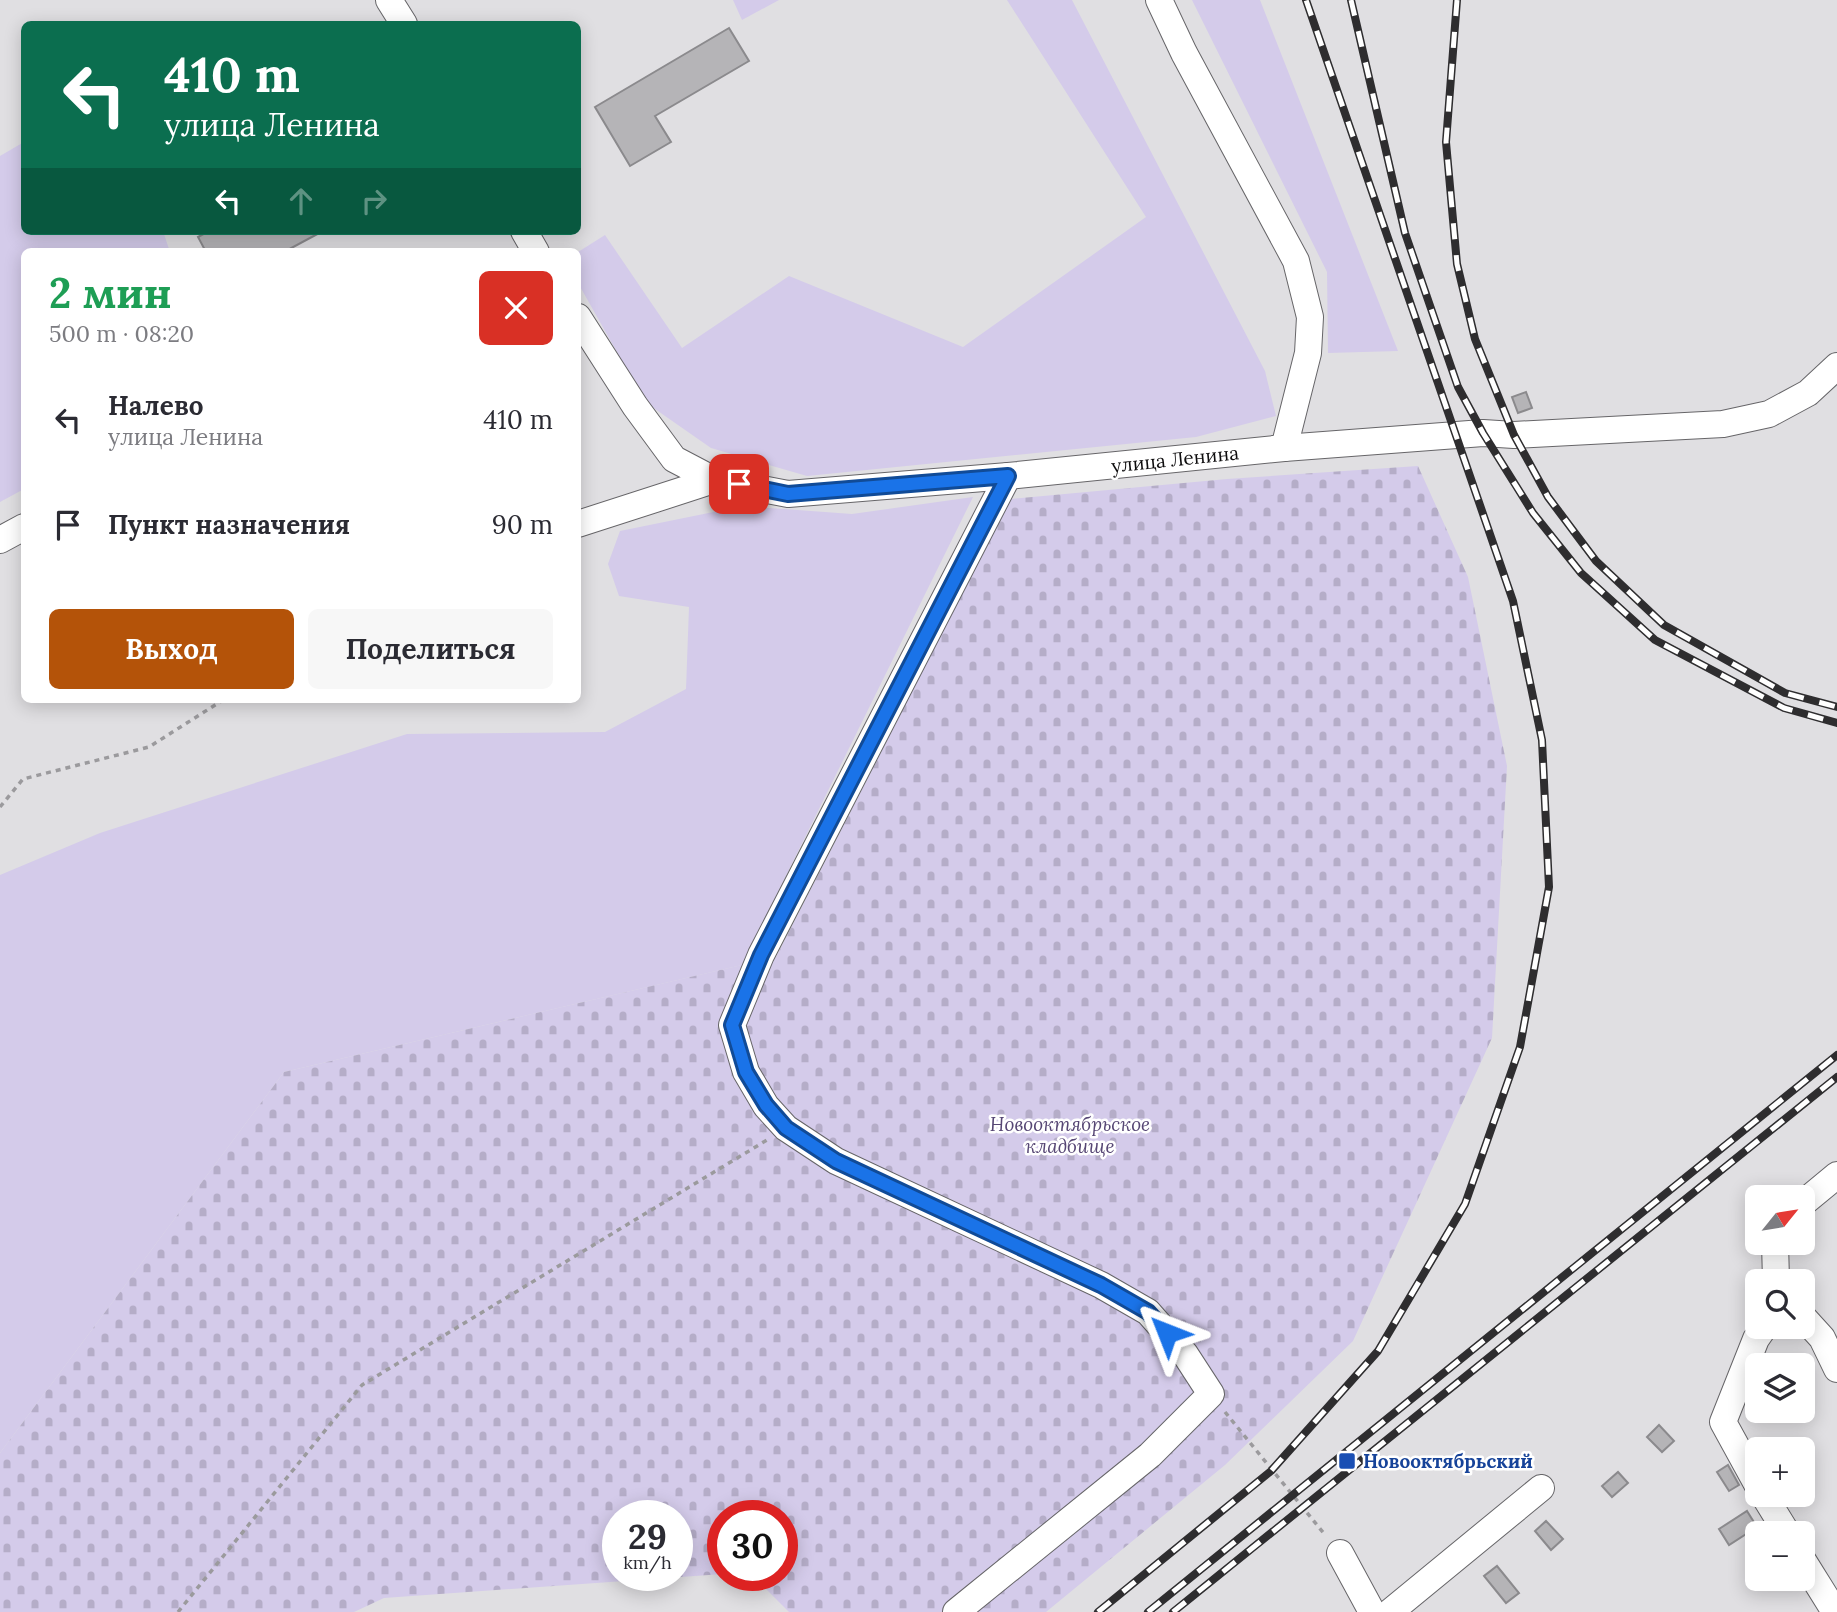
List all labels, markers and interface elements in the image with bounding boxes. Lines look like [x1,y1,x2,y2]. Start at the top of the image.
text: 410 m [164,43,300,105]
icon: left [49,49,140,140]
text: улица Ленина [164,104,380,145]
icon: left [209,182,247,220]
icon: ahead [282,182,320,220]
icon: right [355,182,393,220]
text: 2 мин [49,266,172,320]
button: close [479,271,553,345]
text: 500 m · 08:20 [49,319,194,348]
text: Налево [108,389,204,422]
icon: left [49,401,87,439]
text: 410 m [483,403,553,436]
text: улица Ленина [108,422,263,451]
street label: улица Ленина [1110,440,1240,478]
pin [709,454,769,514]
icon: arrive [720,465,758,503]
icon: arrive [49,506,87,544]
text: Пункт назначения [108,508,350,541]
text: 90 m [492,508,553,541]
button: Выход [49,609,294,689]
button: Поделиться [308,609,553,689]
park label: Новооктябрьское кладбище [990,1112,1150,1158]
north arrow [1745,1185,1815,1255]
map controls [1745,1185,1815,1591]
button: search [1745,1269,1815,1339]
position arrow [1130,1296,1204,1370]
button: layers [1745,1353,1815,1423]
button: + [1745,1437,1815,1507]
place label: Новооктябрьский [1363,1449,1533,1473]
marker: Новооктябрьский [1337,1451,1357,1471]
speed limit sign: 30 [707,1500,798,1591]
text: 29 [628,1514,667,1559]
button: − [1745,1521,1815,1591]
text: km/h [623,1551,672,1574]

